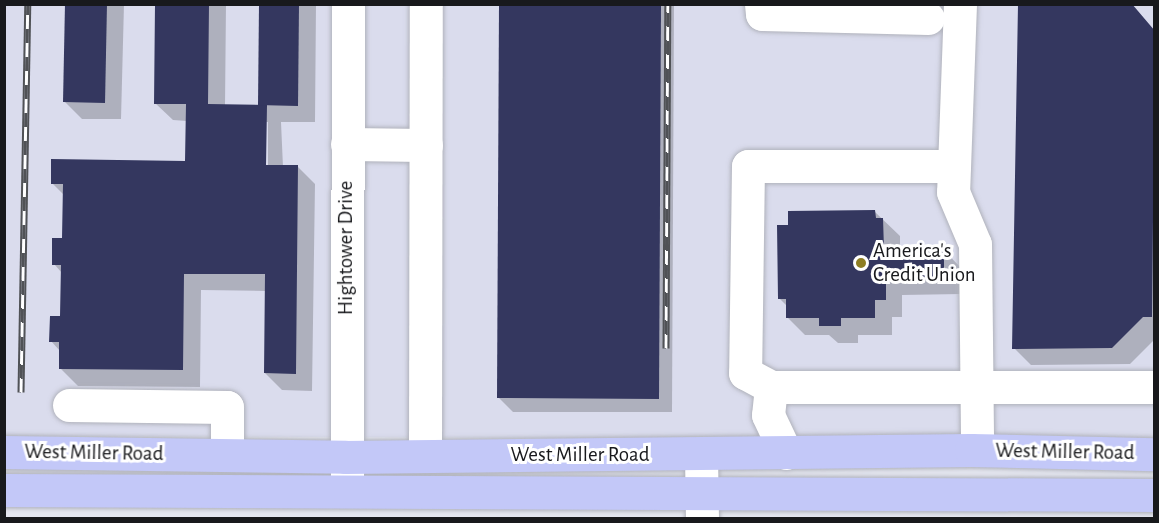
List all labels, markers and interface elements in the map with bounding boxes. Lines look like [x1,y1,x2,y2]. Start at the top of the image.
street label: Hightower Drive [333,181,359,315]
place label: America's Credit Union [873,238,976,288]
marker: America's Credit Union [854,256,868,270]
street label: West Miller Road [995,438,1135,466]
street label: West Miller Road [24,439,164,467]
street label: West Miller Road [510,442,650,468]

